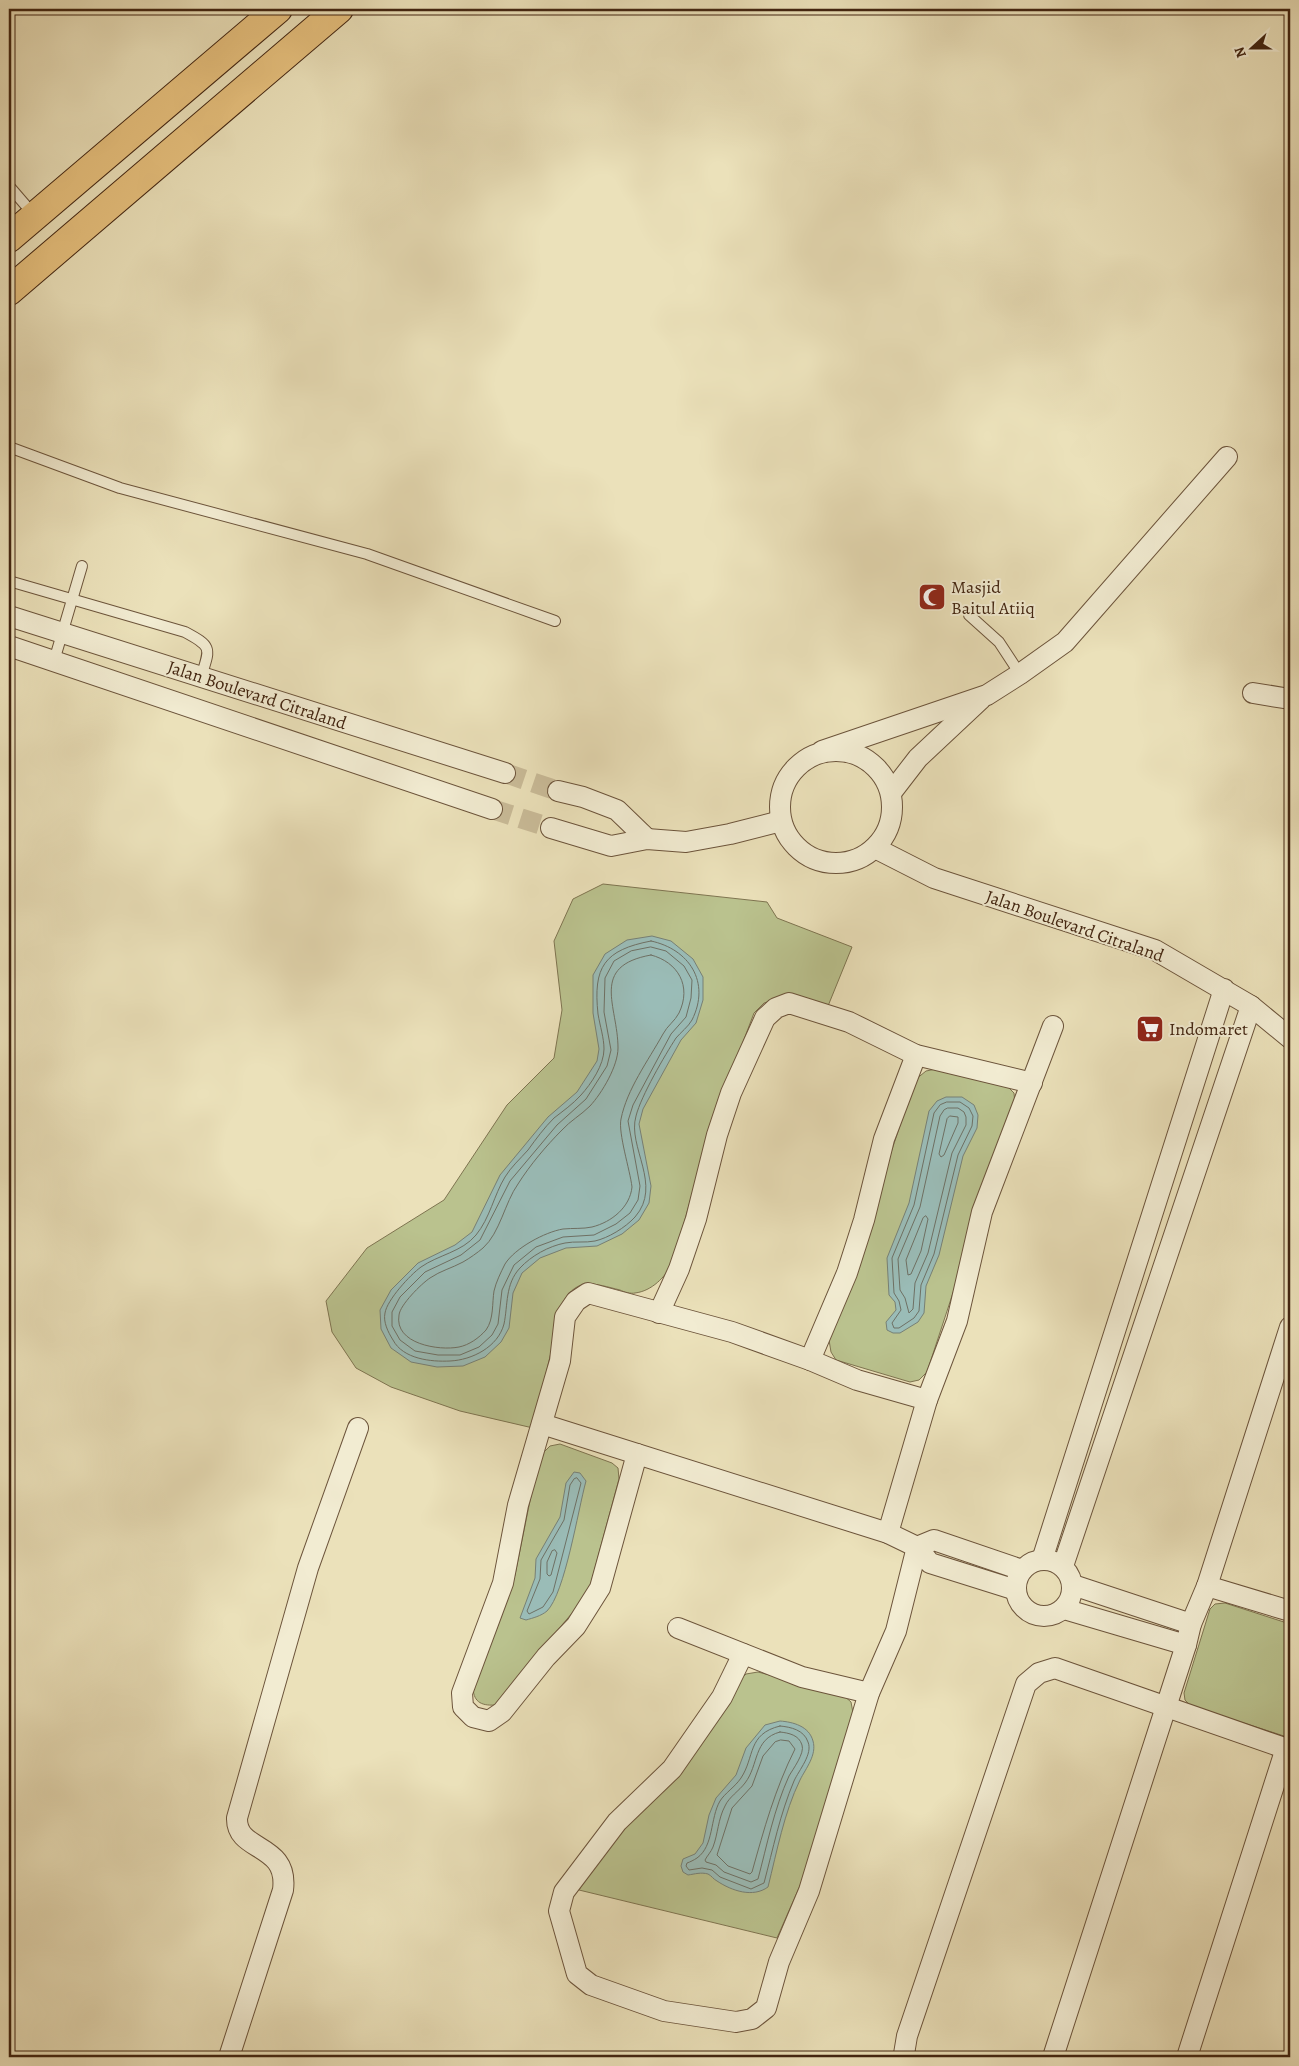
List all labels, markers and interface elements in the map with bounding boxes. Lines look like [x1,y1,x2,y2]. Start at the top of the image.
north arrow [1226,22,1276,72]
text: N [1230,44,1251,61]
place label: Masjid Baitul Atiiq [951,575,1035,620]
mosque icon: Masjid Baitul Atiiq [917,582,947,612]
street label: Jalan Boulevard Citraland [164,655,350,735]
street label: Jalan Boulevard Citraland [983,884,1168,968]
supermarket icon: Indomaret [1135,1014,1165,1044]
place label: Indomaret [1169,1017,1248,1041]

